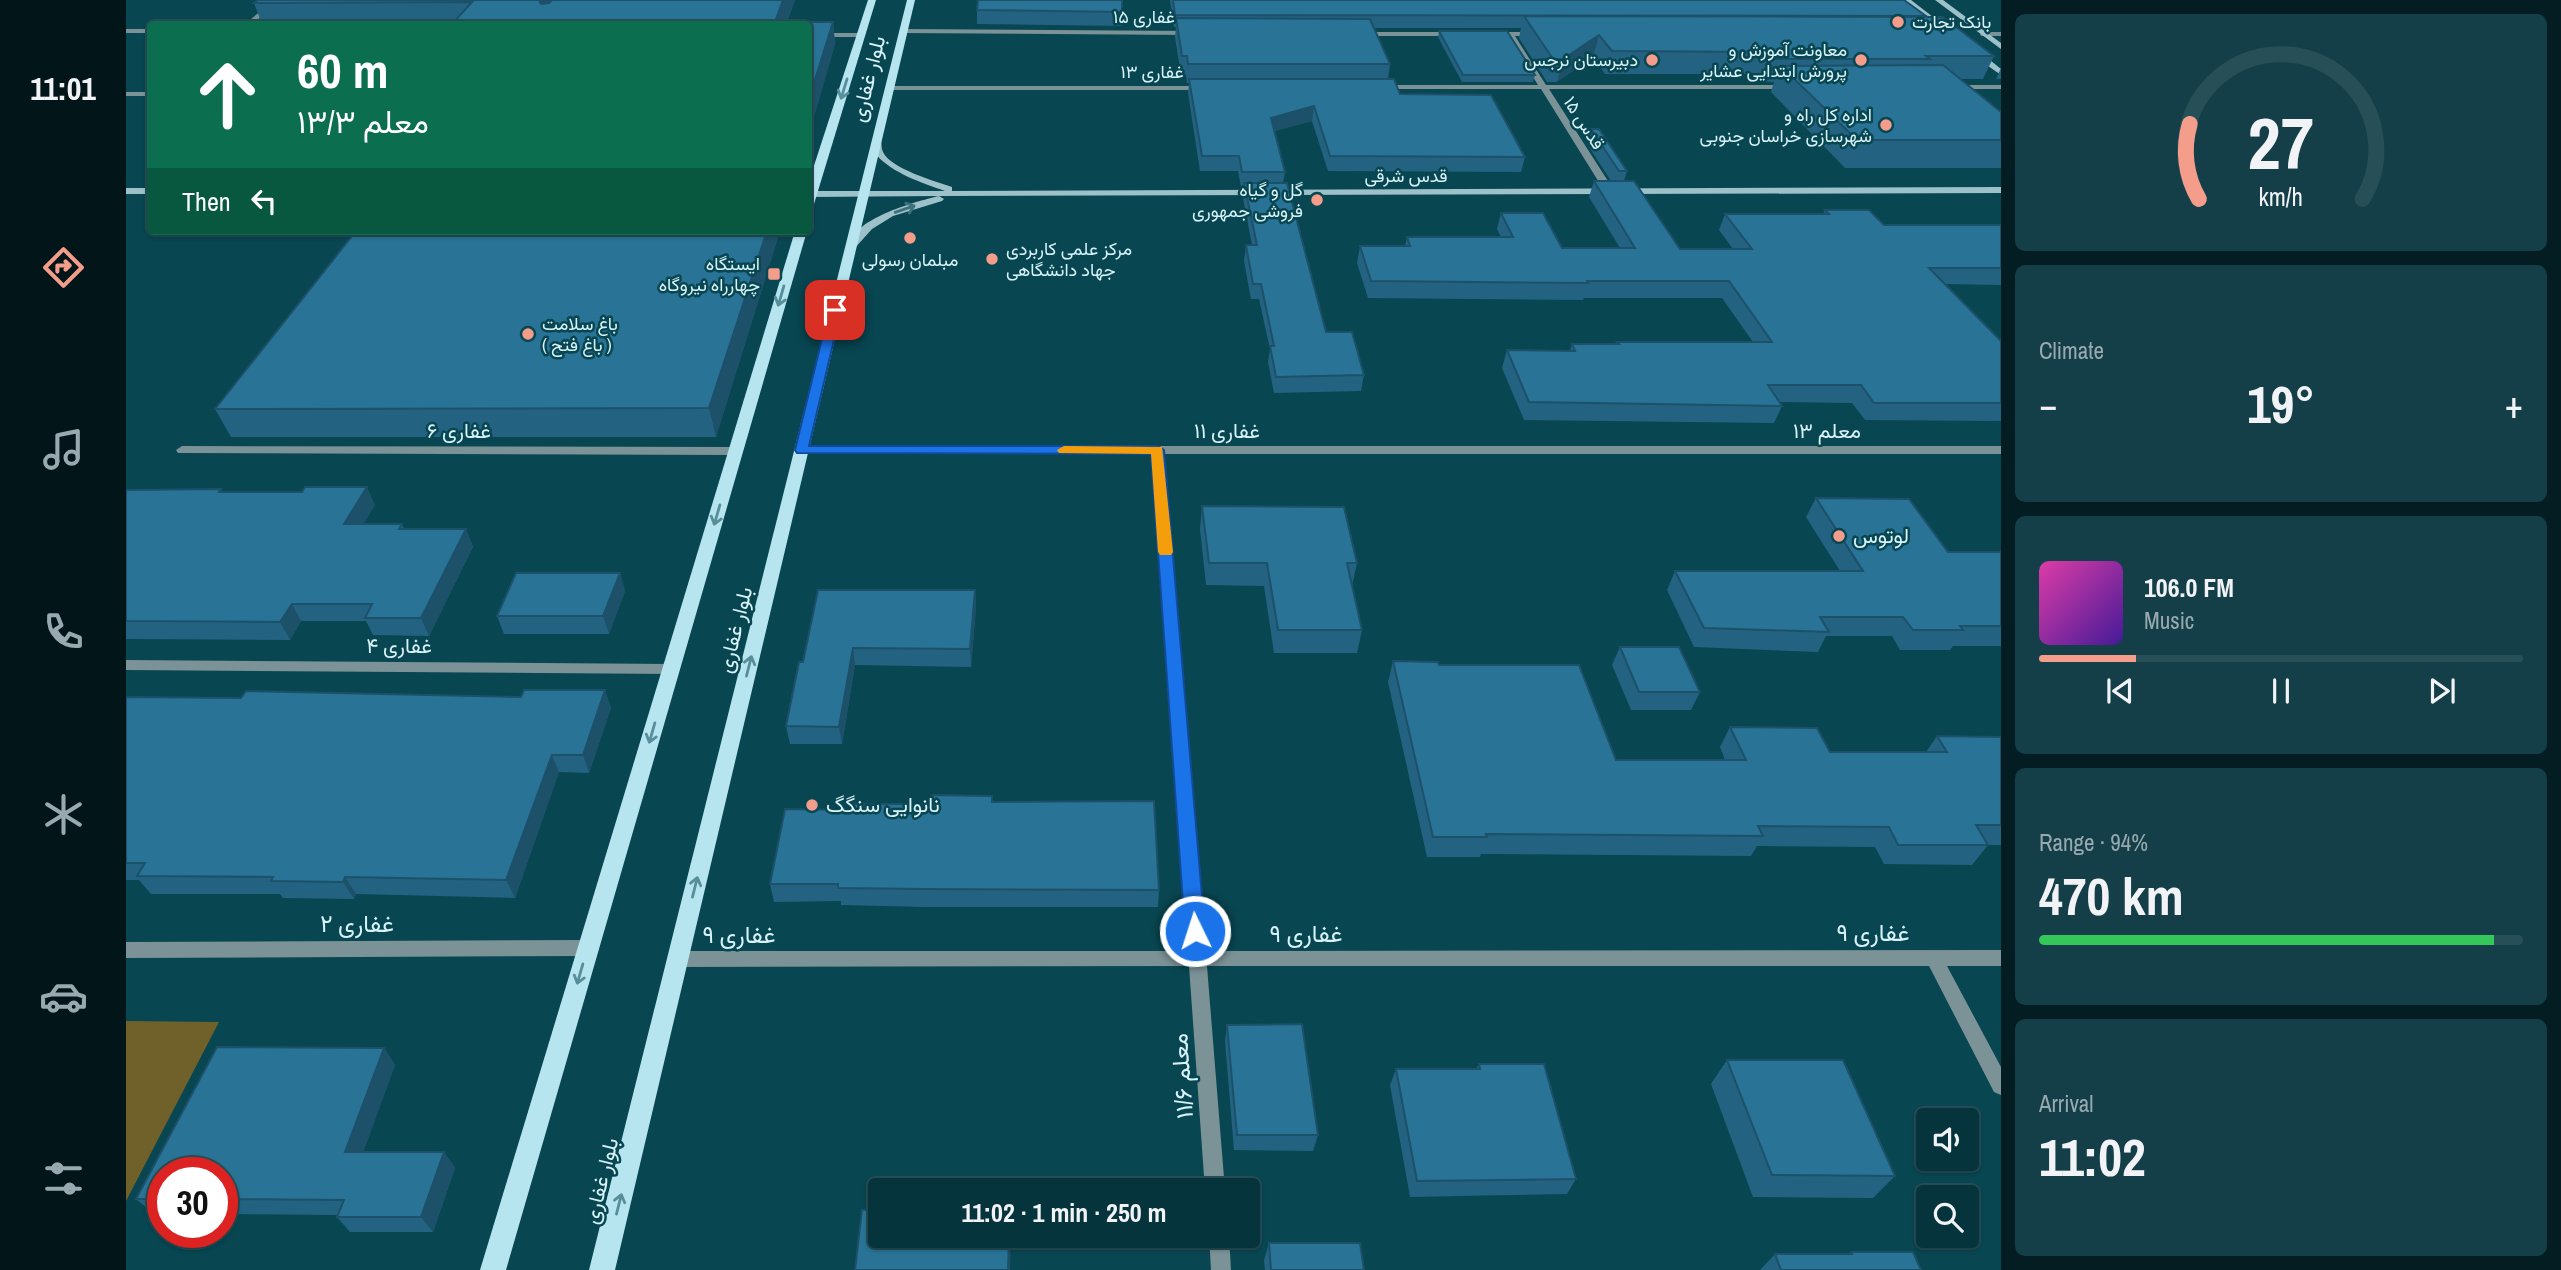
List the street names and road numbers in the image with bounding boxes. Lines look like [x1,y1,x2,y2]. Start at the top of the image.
street label: غفاری ۱۵ [1113,4,1175,29]
street label: بلوار غفاری [843,33,892,125]
street label: غفاری ۱۳ [1120,59,1184,84]
street label: قدس ۱۵ [1558,91,1611,154]
street label: قدس شرقی [1365,163,1448,188]
street label: غفاری ۶ [427,416,491,445]
street label: غفاری ۱۱ [1194,416,1260,445]
street label: معلم ۱۳ [1793,416,1861,445]
street label: بلوار غفاری [710,584,759,676]
street label: غفاری ۴ [366,631,432,660]
street label: غفاری ۲ [320,907,394,939]
street label: غفاری ۹ [1837,916,1909,948]
street label: غفاری ۹ [1270,917,1342,949]
street label: غفاری ۹ [703,918,775,950]
street label: معلم ۱۱/۶ [1162,1032,1201,1120]
street label: بلوار غفاری [576,1135,625,1227]

